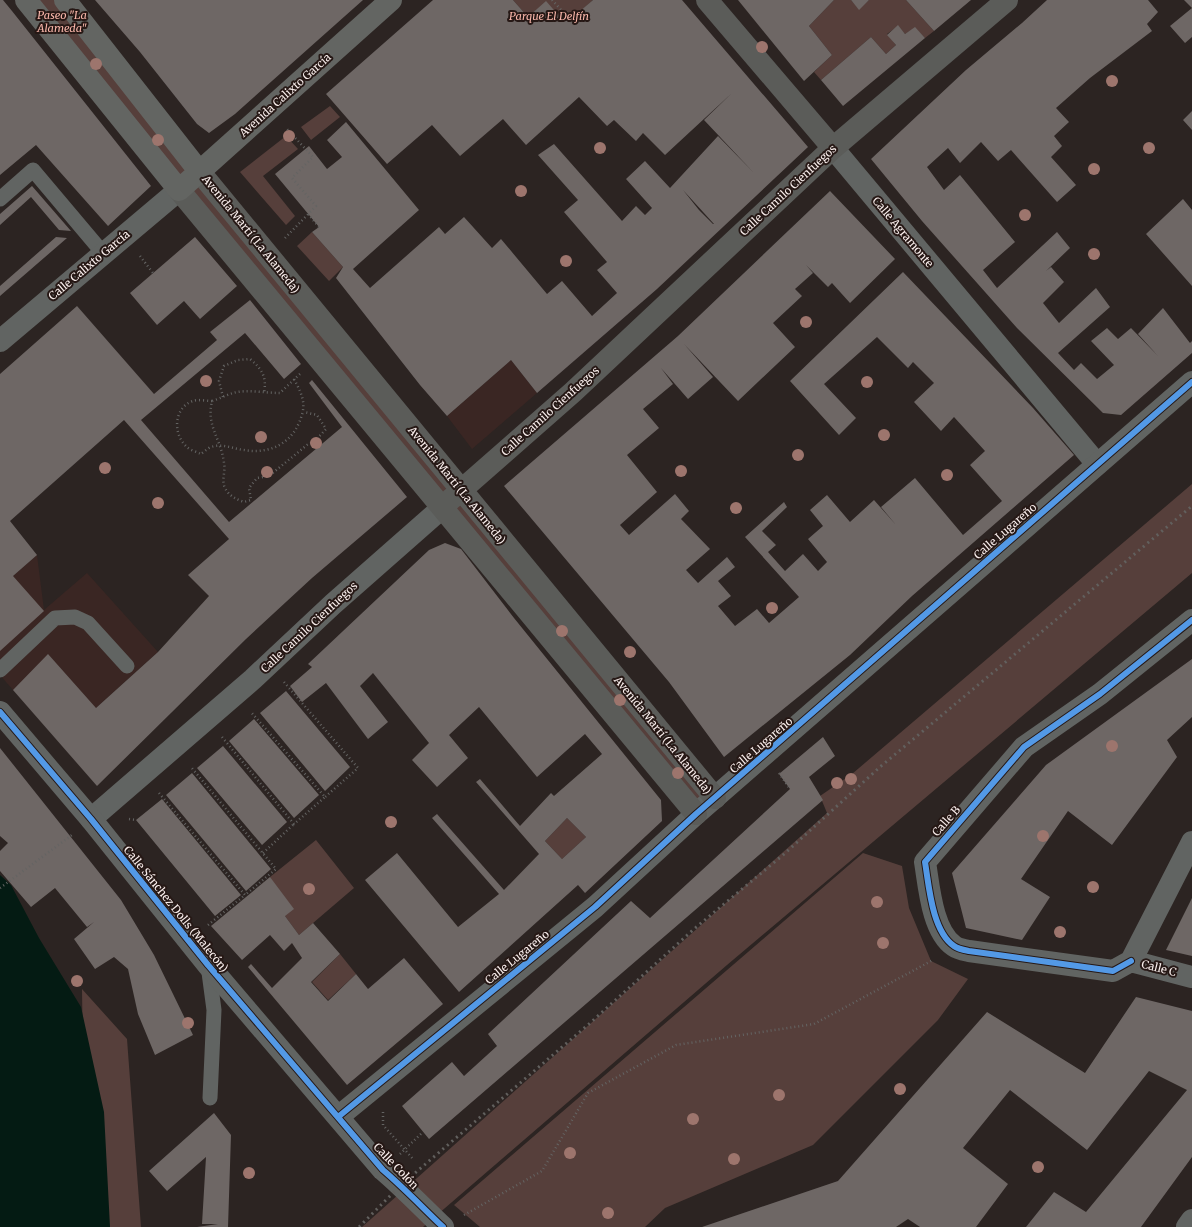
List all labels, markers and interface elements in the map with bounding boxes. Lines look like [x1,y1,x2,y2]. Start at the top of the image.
park label: Paseo "La Alameda" [36,8,87,35]
park label: Parque El Delfín [509,9,589,23]
street label: Avenida Calixto García [236,50,334,140]
street label: Calle Camilo Cienfuegos [737,142,839,238]
street label: Avenida Martí (La Alameda) [199,171,303,296]
street label: Calle Agramonte [869,194,937,270]
street label: Calle Calixto García [46,227,133,303]
street label: Calle Camilo Cienfuegos [498,363,602,459]
street label: Avenida Martí (La Alameda) [405,422,509,547]
street label: Calle Lugareño [971,500,1040,562]
street label: Calle Camilo Cienfuegos [258,579,360,675]
street label: Avenida Martí (La Alameda) [611,672,715,797]
street label: Calle Lugareño [727,714,796,776]
street label: Calle B [929,802,963,839]
street label: Calle Sánchez Dolls (Malecón) [121,843,231,975]
street label: Calle Lugareño [482,927,552,987]
street label: Calle C [1140,957,1178,979]
street label: Calle Colón [371,1140,422,1193]

